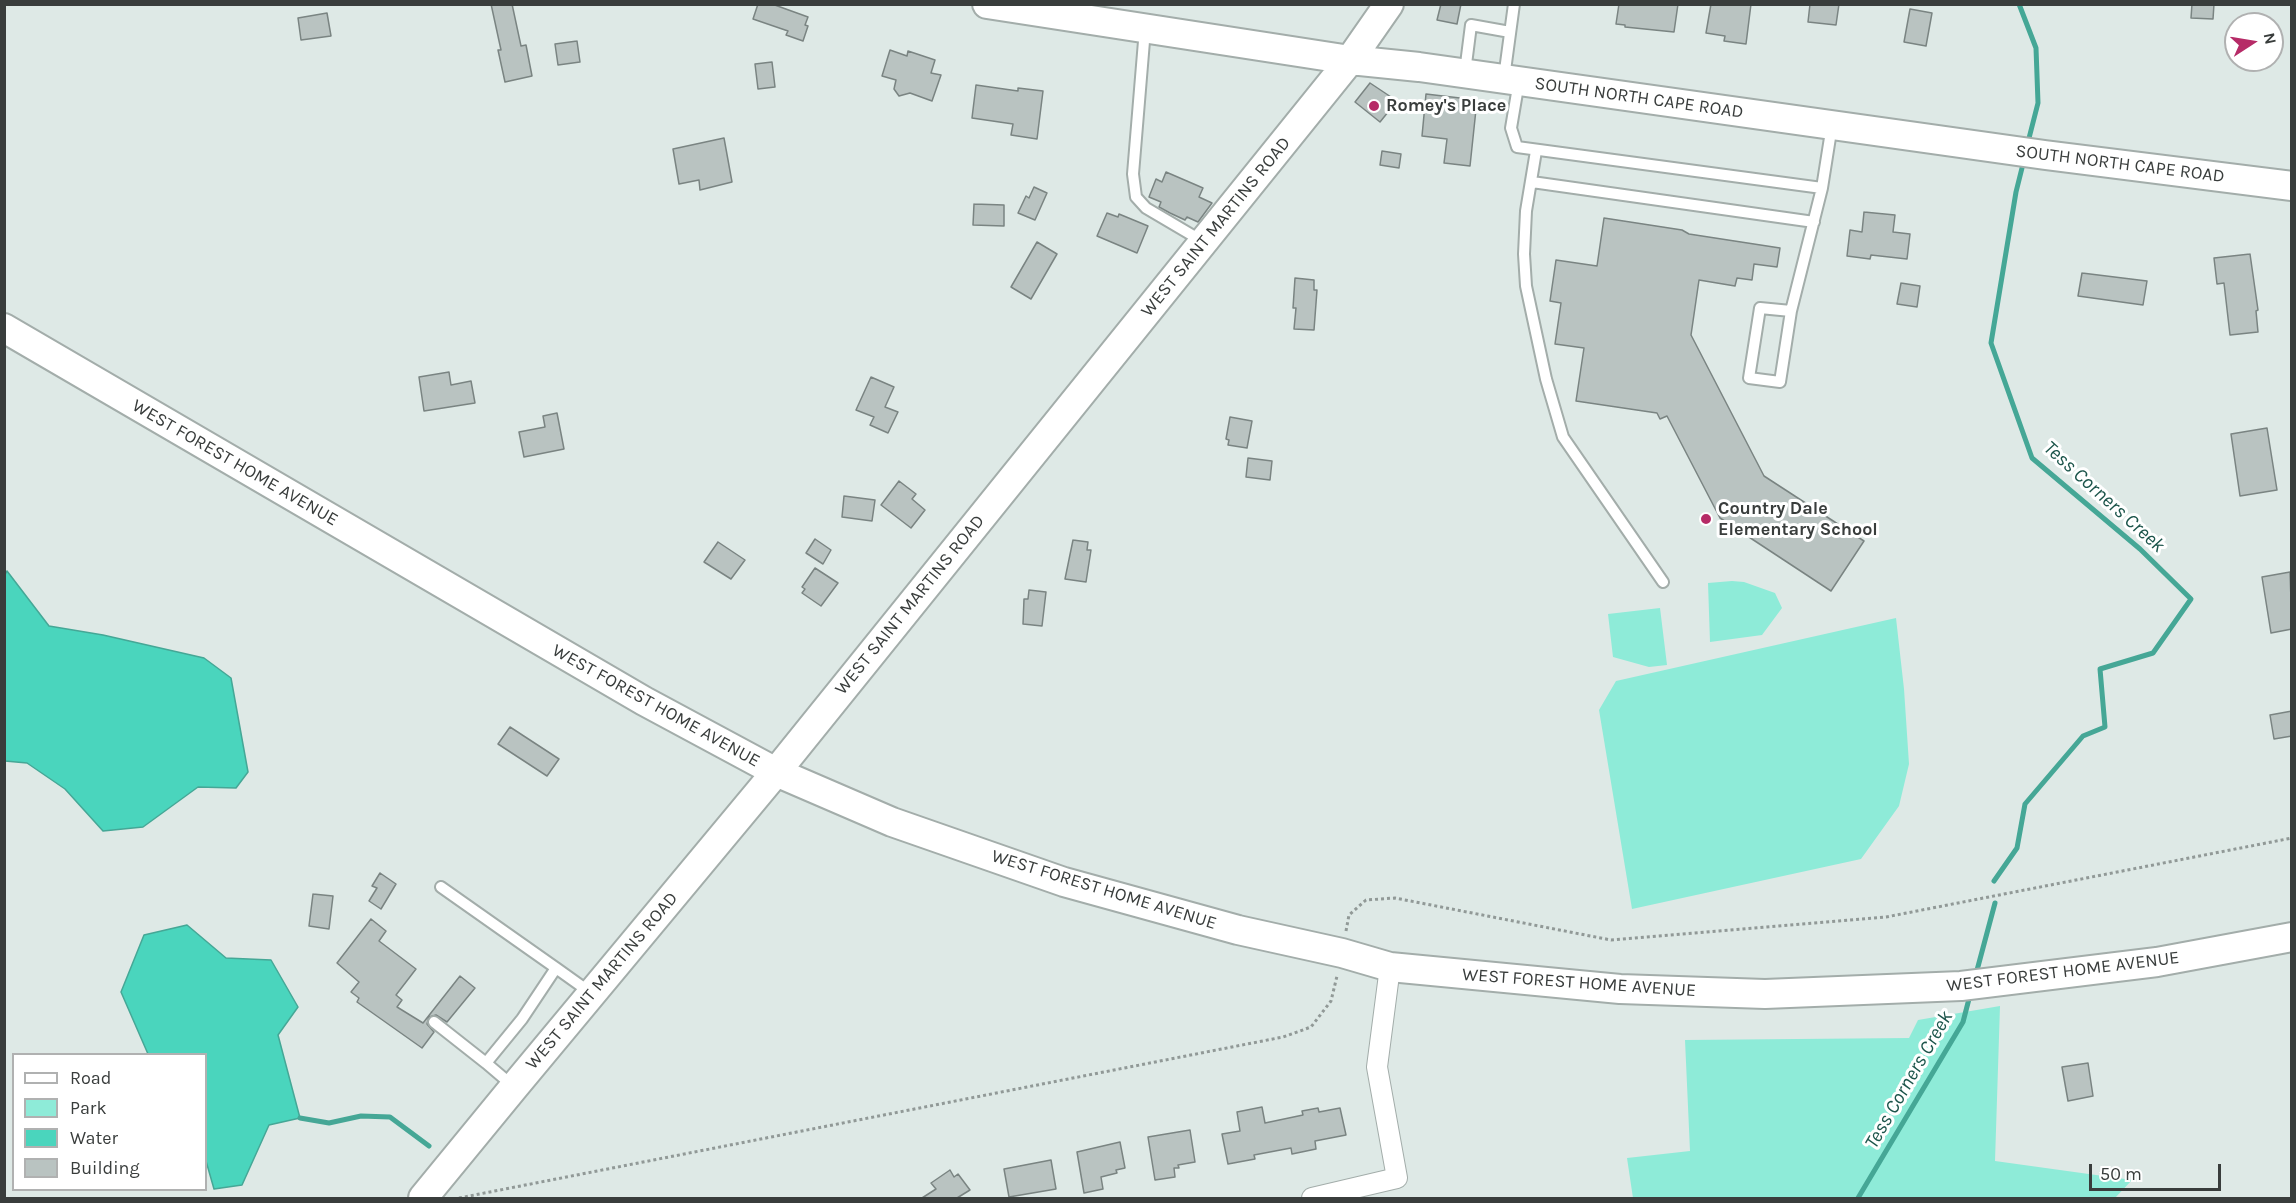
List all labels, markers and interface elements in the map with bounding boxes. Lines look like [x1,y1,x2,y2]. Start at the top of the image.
north arrow [2224,12,2284,72]
text: N [2260,31,2281,46]
street label: SOUTH NORTH CAPE ROAD [1533,73,1745,123]
place label: Romey's Place [1386,95,1506,117]
marker: Romey's Place [1367,99,1381,113]
street label: WEST SAINT MARTINS ROAD [1137,133,1295,321]
street label: SOUTH NORTH CAPE ROAD [2014,140,2226,188]
street label: WEST FOREST HOME AVENUE [128,395,342,531]
water label: Tess Corners Creek [2038,436,2170,558]
place label: Country Dale Elementary School [1718,498,1878,540]
street label: WEST SAINT MARTINS ROAD [831,511,989,699]
marker: Country Dale Elementary School [1699,512,1713,526]
street label: WEST FOREST HOME AVENUE [548,640,764,772]
street label: WEST FOREST HOME AVENUE [989,845,1219,935]
street label: WEST SAINT MARTINS ROAD [521,888,683,1074]
street label: WEST FOREST HOME AVENUE [1945,947,2181,997]
street label: WEST FOREST HOME AVENUE [1461,964,1697,1002]
water label: Tess Corners Creek [1860,1007,1958,1153]
legend [12,1053,207,1191]
text: Road [70,1067,111,1089]
text: Park [70,1097,107,1119]
text: Water [70,1127,118,1149]
scale bar [2092,1152,2224,1190]
text: Building [70,1157,140,1179]
text: 50 m [2100,1163,2142,1185]

